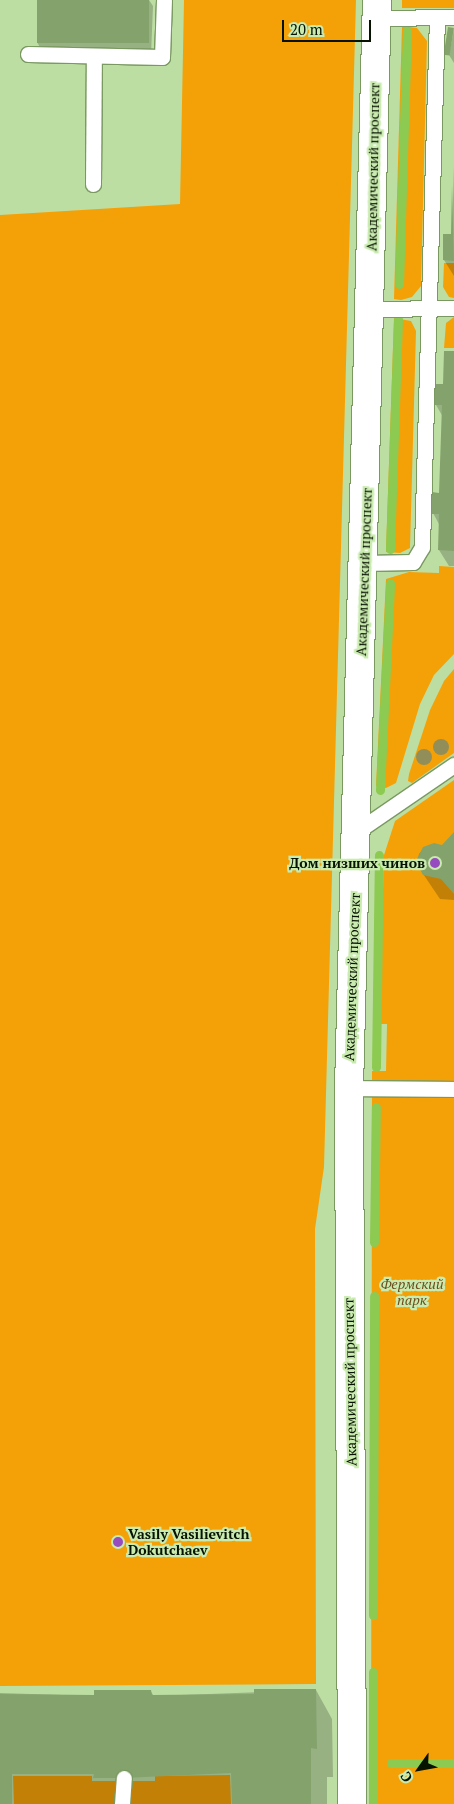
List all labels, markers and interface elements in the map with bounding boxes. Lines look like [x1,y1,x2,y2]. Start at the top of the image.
scale bar [284,10,373,42]
text: 20 m [290,19,323,39]
street label: Академический проспект [363,83,383,251]
street label: Академический проспект [353,488,375,656]
place label: Дом низших чинов [289,855,425,871]
marker: Дом низших чинов [429,857,441,869]
street label: Академический проспект [341,893,363,1061]
park label: Фермский парк [380,1276,444,1308]
street label: Академический проспект [340,1298,360,1466]
place label: Vasily Vasilievitch Dokutchaev [128,1526,250,1558]
marker: Vasily Vasilievitch Dokutchaev [112,1536,124,1548]
north arrow [394,1744,444,1794]
text: С [395,1768,416,1786]

